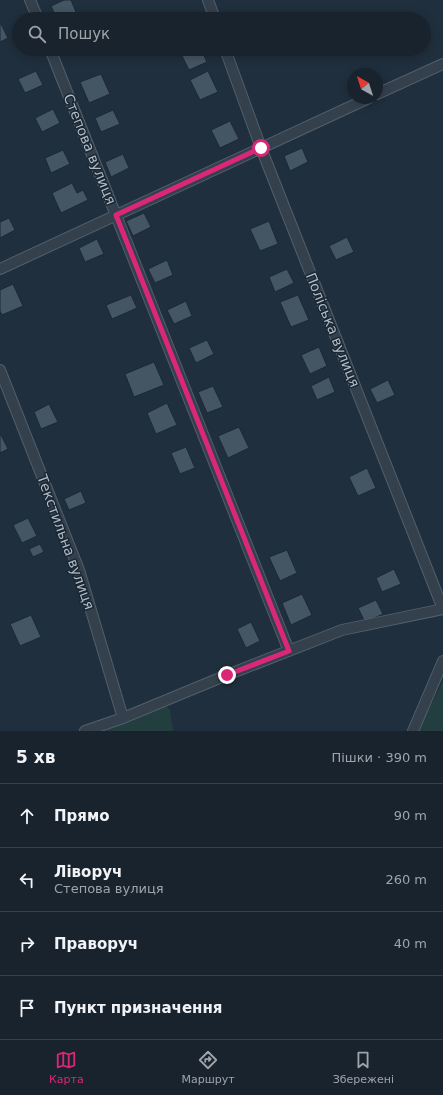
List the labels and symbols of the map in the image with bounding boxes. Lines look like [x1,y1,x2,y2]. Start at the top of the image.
north arrow [347,68,383,104]
street label: Степова вулиця [60,91,120,207]
route start [252,139,270,157]
street label: Поліська вулиця [303,270,363,390]
street label: Текстильна вулиця [34,471,98,612]
route end [218,666,236,684]

